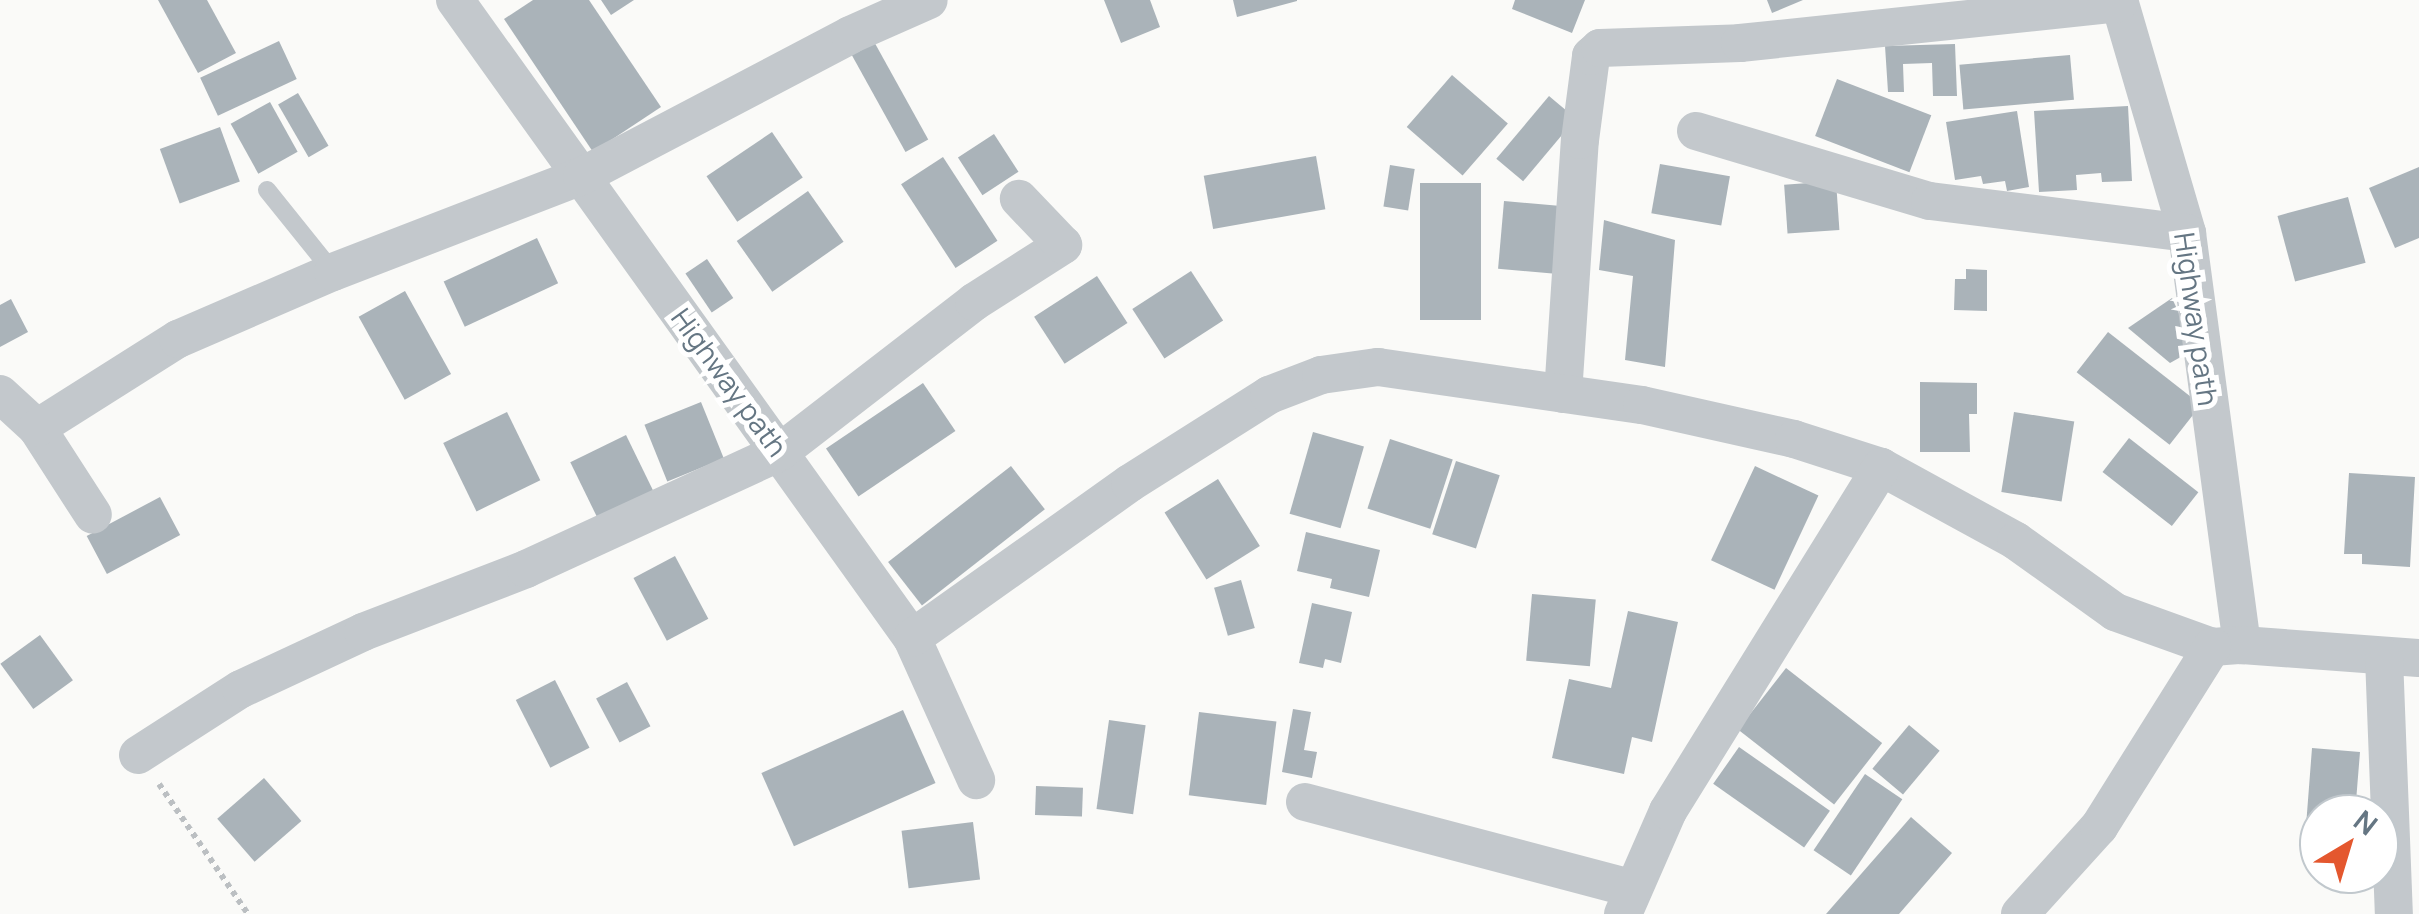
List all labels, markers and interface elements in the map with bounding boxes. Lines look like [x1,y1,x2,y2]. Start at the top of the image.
street label: Highway path [2168,230,2226,408]
street label: Highway path [665,301,795,463]
north arrow [2299,794,2399,894]
text: N [2347,801,2386,843]

